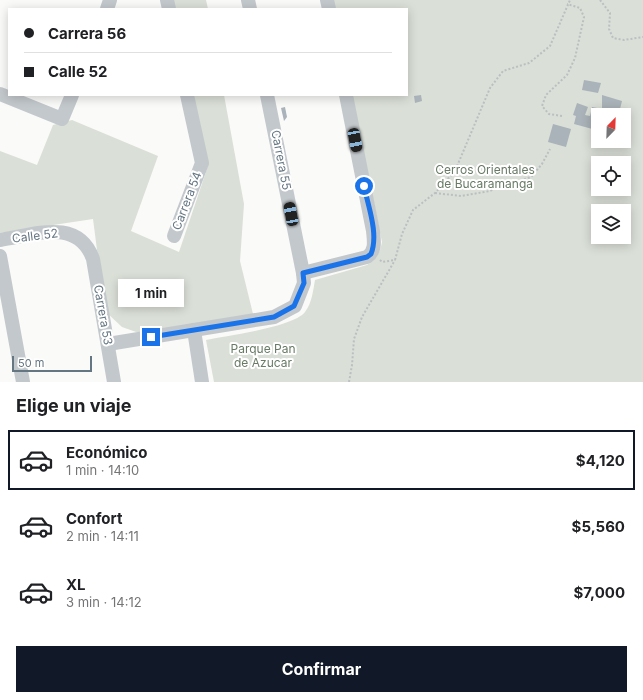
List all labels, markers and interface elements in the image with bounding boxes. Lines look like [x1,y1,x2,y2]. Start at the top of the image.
text: Carrera 56 [48,24,126,43]
text: Calle 52 [48,62,107,81]
north arrow [591,108,631,148]
map controls [591,108,631,244]
car [347,127,363,153]
street label: Carrera 55 [268,129,295,191]
button: locate [591,156,631,196]
park label: Cerros Orientales de Bucaramanga [435,162,535,191]
street label: Carrera 54 [169,169,205,232]
route start [355,177,373,195]
car [283,201,299,227]
button: layers [591,204,631,244]
street label: Calle 52 [11,225,59,246]
callout: 1 min [118,279,184,307]
street label: Carrera 53 [91,284,116,346]
text: 1 min [135,285,167,301]
route end [142,328,160,346]
park label: Parque Pan de Azucar [230,341,296,370]
scale bar [12,354,92,373]
text: 50 m [18,356,44,370]
text: Elige un viaje [16,395,131,416]
icon: car [18,442,54,478]
text: Económico [66,443,147,462]
text: $4,120 [576,451,625,470]
text: 1 min · 14:10 [66,462,139,478]
icon: car [18,508,54,544]
text: Confort [66,509,122,528]
text: $5,560 [572,517,625,536]
text: 2 min · 14:11 [66,528,139,544]
icon: car [18,574,54,610]
text: XL [66,575,86,594]
text: $7,000 [573,583,625,602]
text: 3 min · 14:12 [66,594,142,610]
button: Confirmar [16,646,627,692]

